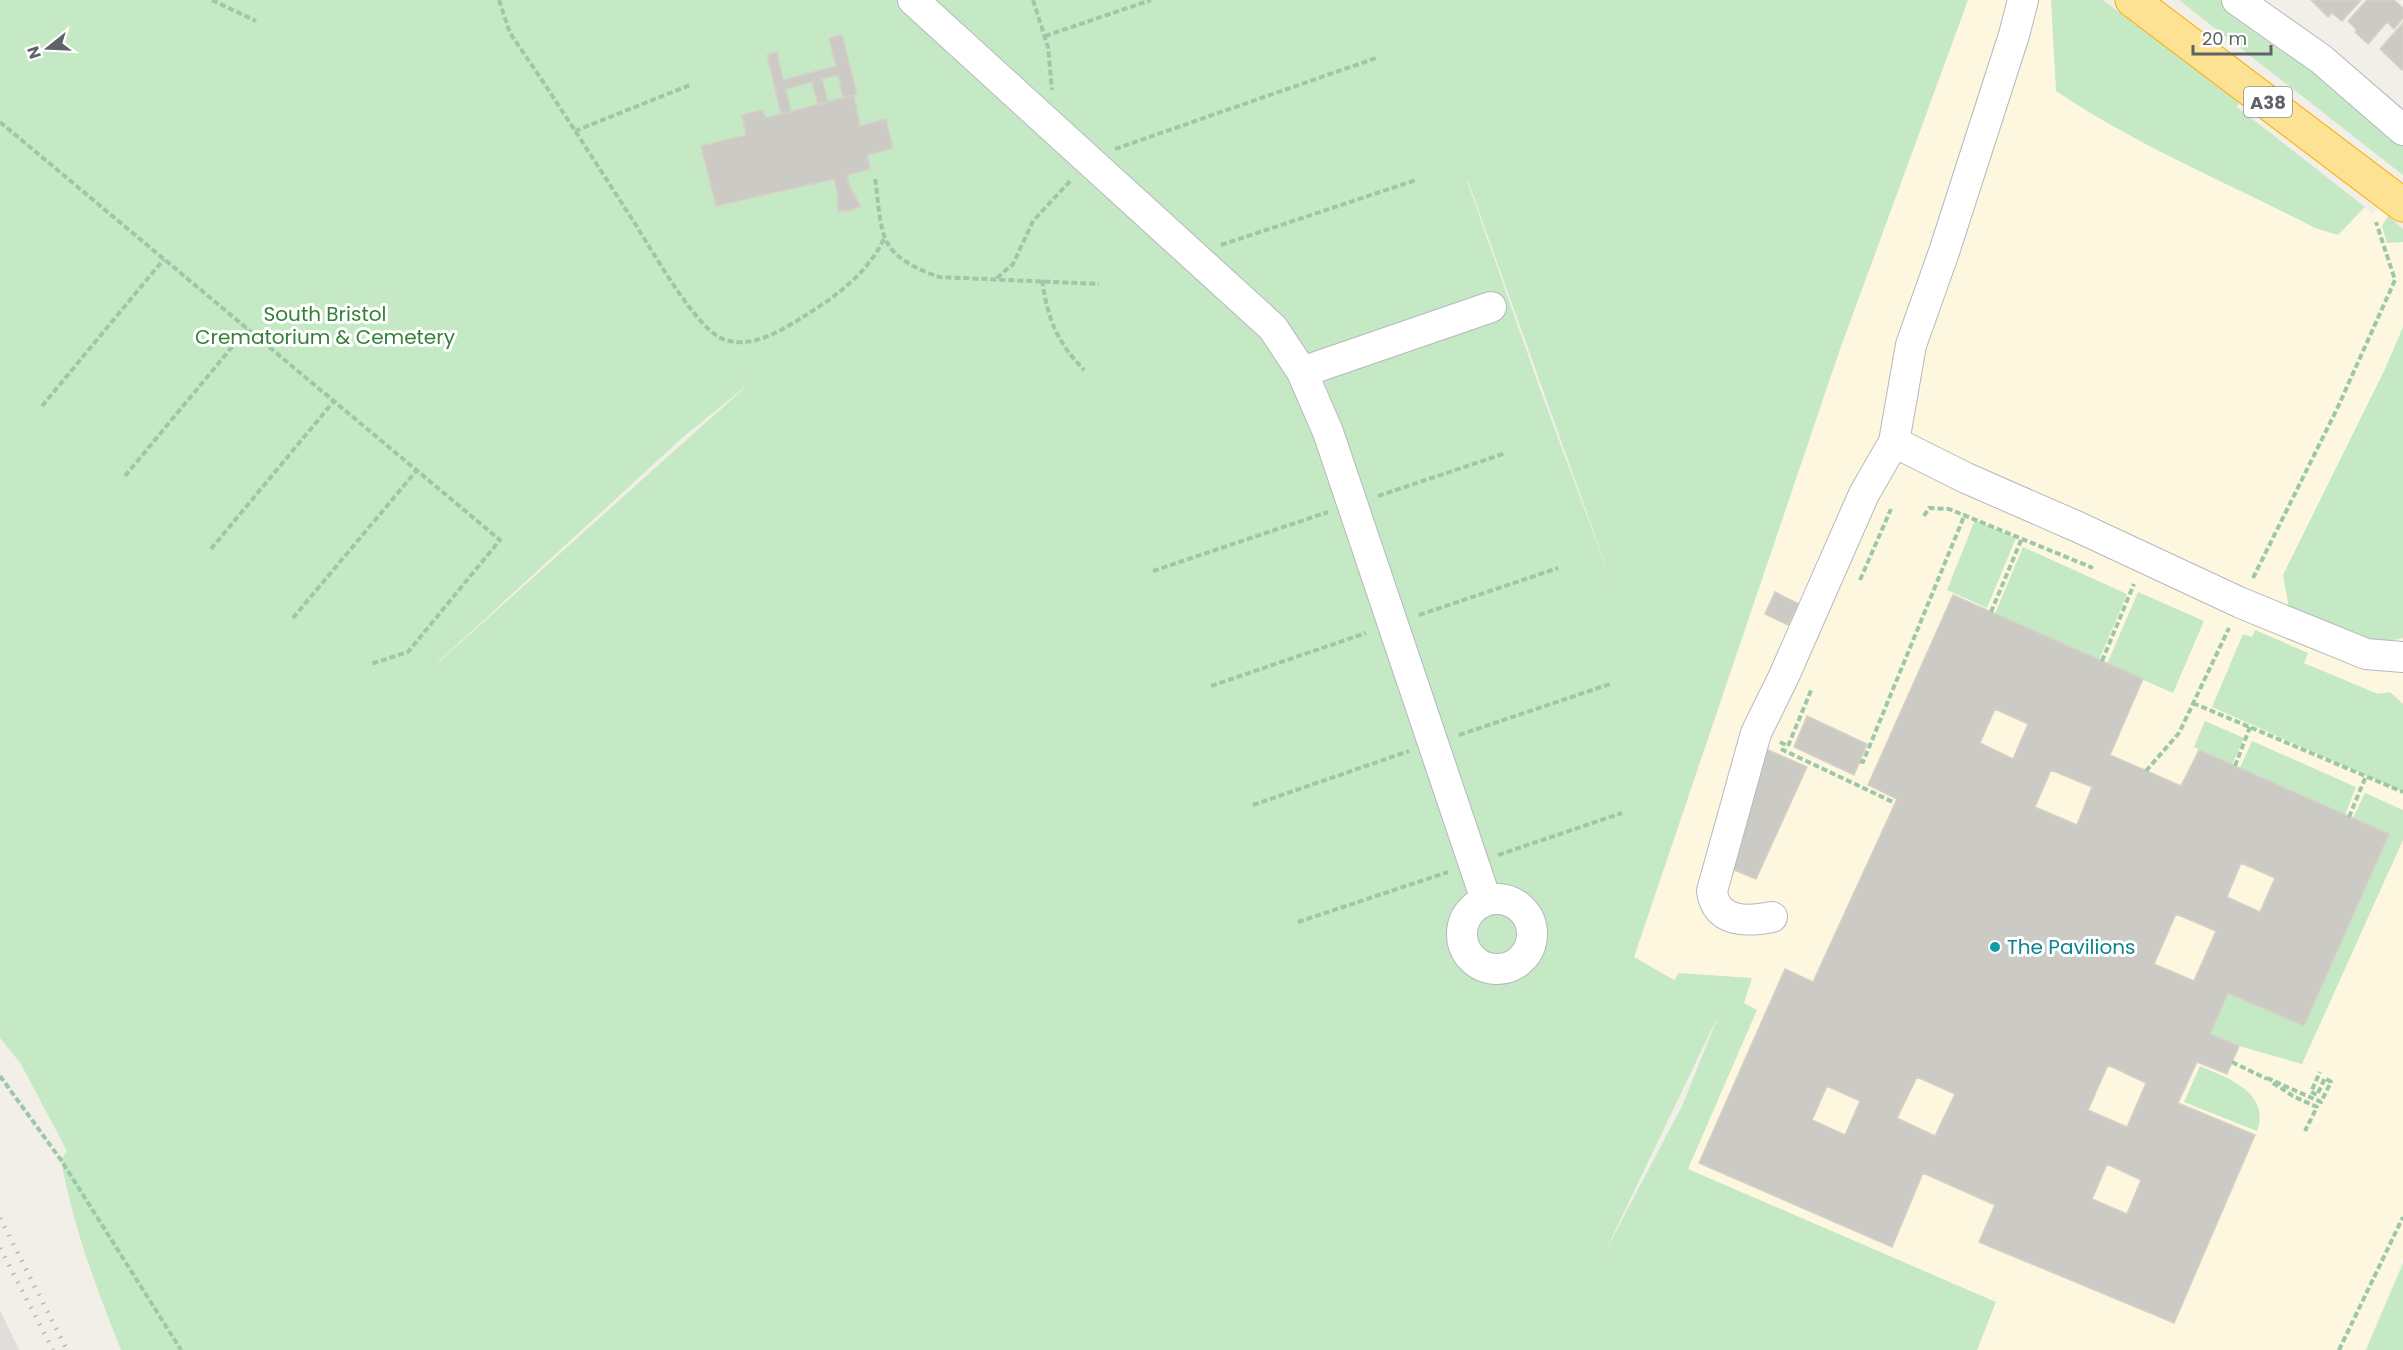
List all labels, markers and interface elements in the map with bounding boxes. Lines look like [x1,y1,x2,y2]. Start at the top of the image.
north arrow [18,18,78,78]
scale bar [2193,18,2271,56]
text: 20 m [2202,26,2247,51]
text: N [21,43,47,62]
road number: A38 [2244,87,2292,117]
park label: South Bristol Crematorium & Cemetery [195,300,455,351]
place label: The Pavilions [2007,933,2135,961]
marker: The Pavilions [1988,940,2002,954]

